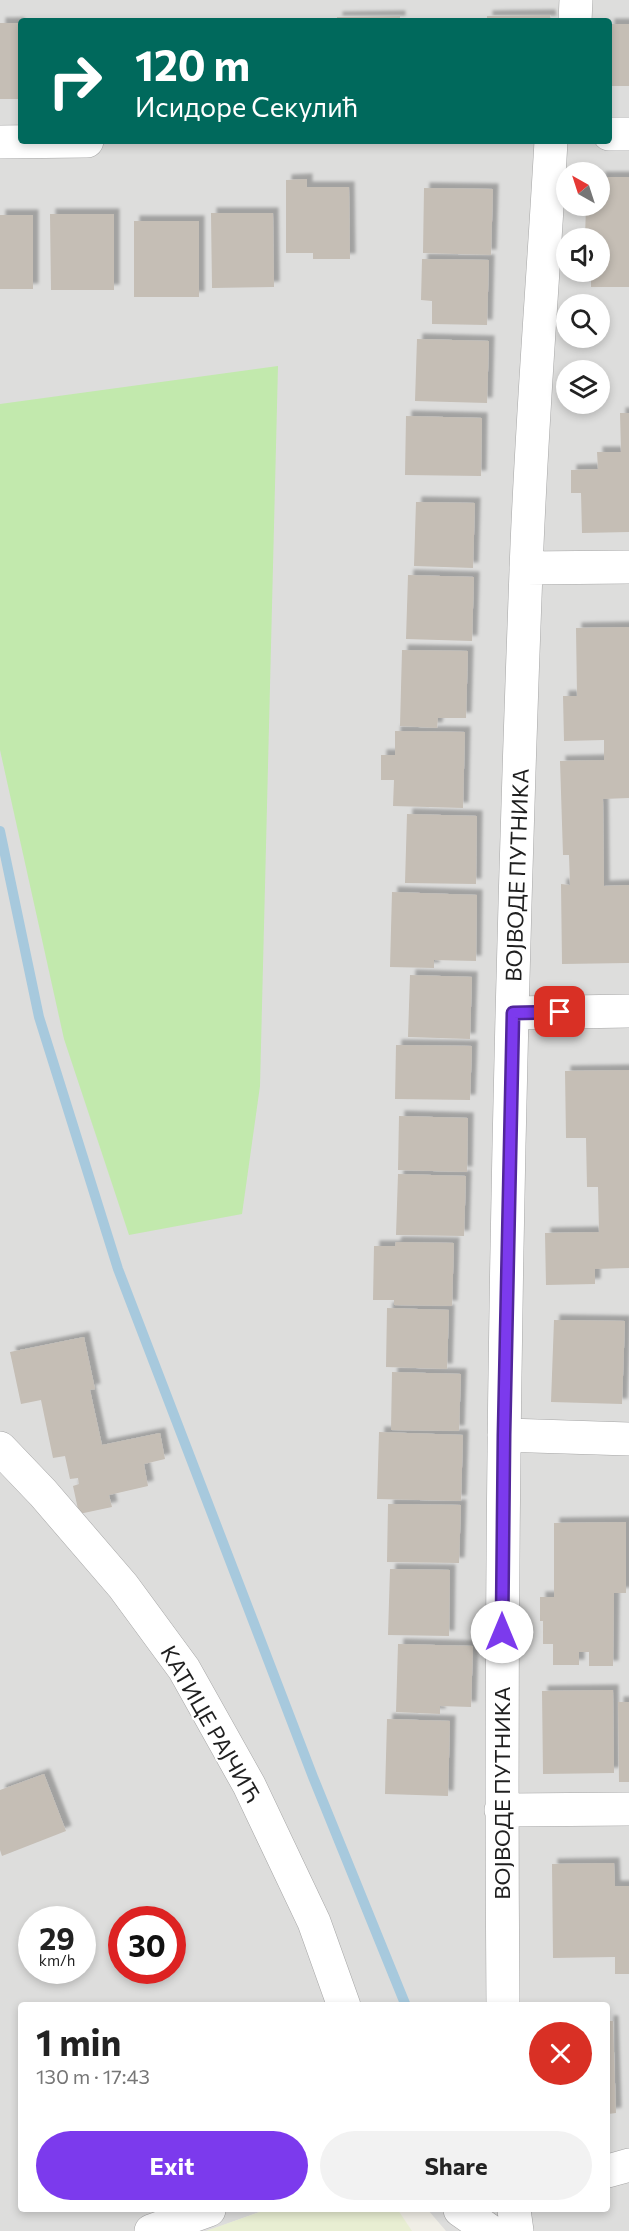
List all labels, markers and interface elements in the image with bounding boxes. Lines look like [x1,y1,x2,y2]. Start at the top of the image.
text: 120 m [135,38,250,90]
icon: right [36,42,114,120]
text: Исидоре Секулић [135,90,358,123]
north arrow [556,162,610,216]
map controls [556,162,610,414]
button: sound [556,228,610,282]
button: search [556,294,610,348]
button: layers [556,360,610,414]
street label: ВОЈВОДЕ ПУТНИКА [499,768,534,982]
pin [534,986,585,1037]
icon: arrive [543,995,576,1028]
position arrow [470,1600,534,1664]
street label: КАТИЦЕ РАЈЧИЋ [155,1640,267,1807]
street label: ВОЈВОДЕ ПУТНИКА [488,1686,515,1900]
speed limit sign: 30 [108,1906,186,1984]
text: 29 [39,1919,75,1956]
text: km/h [39,1951,75,1969]
text: 1 min [36,2019,121,2063]
button: close [529,2022,592,2085]
text: 130 m · 17:43 [36,2064,150,2088]
button: Exit [36,2131,308,2200]
button: Share [320,2131,592,2200]

